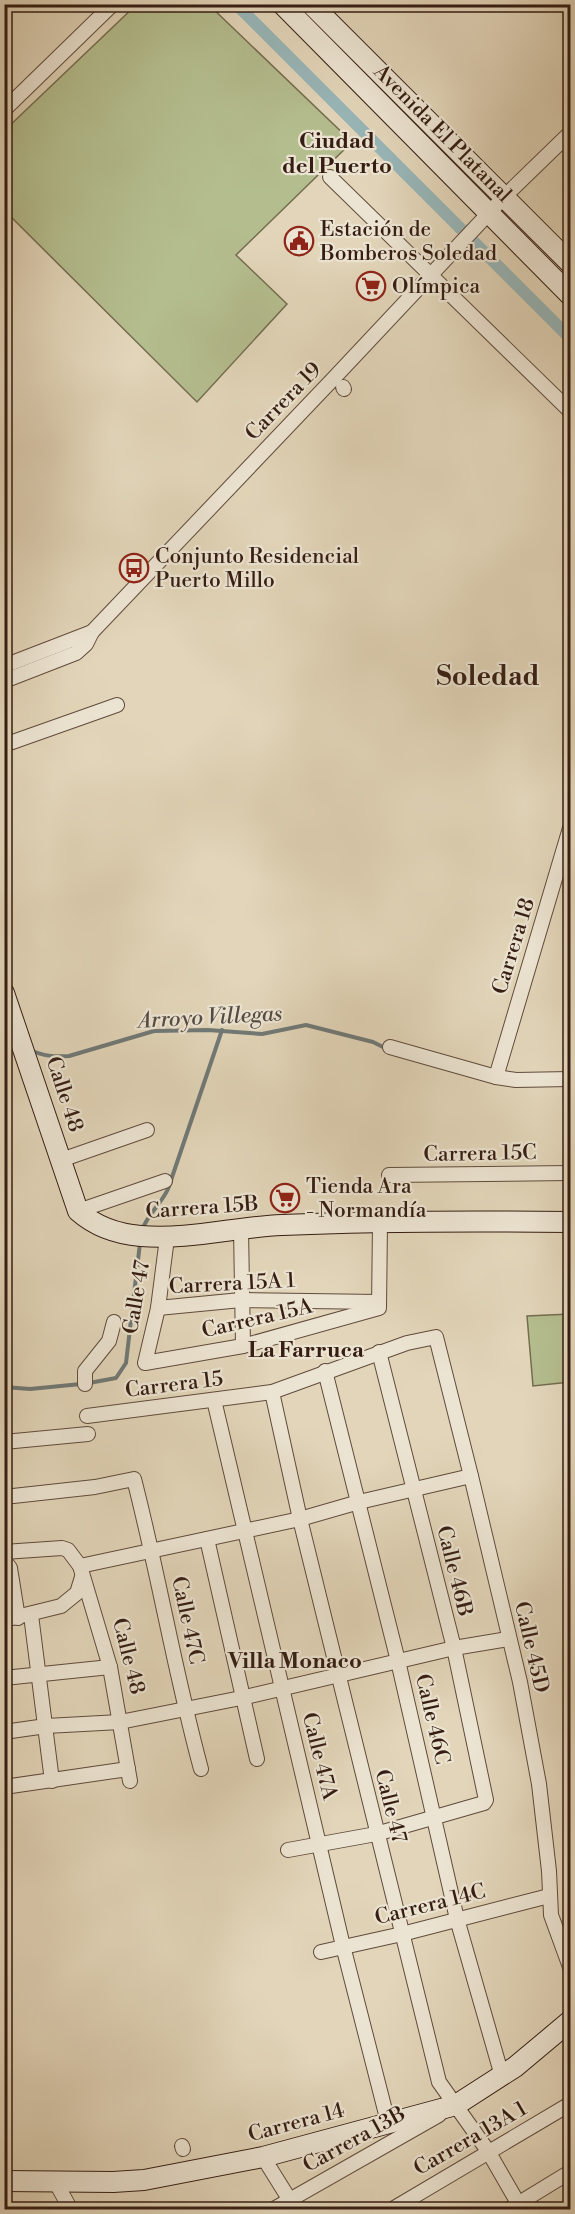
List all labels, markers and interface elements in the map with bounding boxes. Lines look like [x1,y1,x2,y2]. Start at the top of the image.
street label: Avenida El Platanal [367,59,517,208]
district label: Ciudad del Puerto [282,128,392,180]
place label: Estación de Bomberos Soledad [319,217,497,267]
public building icon: Estación de Bomberos Soledad [283,225,315,257]
supermarket icon: Olímpica [355,270,387,302]
place label: Olímpica [392,274,481,300]
street label: Carrera 19 [240,357,327,446]
place label: Conjunto Residencial Puerto Millo [155,544,359,594]
bus stop icon: Conjunto Residencial Puerto Millo [118,552,150,584]
district label: Soledad [436,660,540,694]
street label: Carrera 18 [487,895,541,998]
water label: Arroyo Villegas [135,1000,283,1035]
street label: Calle 48 [40,1053,88,1135]
street label: Carrera 15C [423,1140,537,1168]
place label: Tienda Ara - Normandía [306,1174,427,1224]
supermarket icon: Tienda Ara - Normandía [269,1182,301,1214]
street label: Carrera 15B [145,1191,260,1225]
street label: Calle 47 [118,1258,156,1336]
street label: Carrera 15A 1 [168,1268,296,1300]
street label: Carrera 15A [199,1293,316,1344]
district label: La Farruca [248,1337,365,1364]
street label: Carrera 15 [124,1366,225,1404]
street label: Calle 46B [430,1523,478,1619]
street label: Calle 47C [165,1574,209,1666]
street label: Calle 45D [508,1599,554,1695]
street label: Calle 48 [106,1615,150,1697]
district label: Villa Monaco [227,1648,362,1675]
street label: Calle 46C [409,1671,455,1767]
street label: Calle 47A [296,1710,343,1803]
street label: Calle 47 [368,1767,412,1846]
street label: Carrera 14C [372,1879,488,1931]
street label: Carrera 13A 1 [409,2096,532,2182]
street label: Carrera 14 [245,2098,347,2148]
street label: Carrera 13B [299,2101,410,2179]

